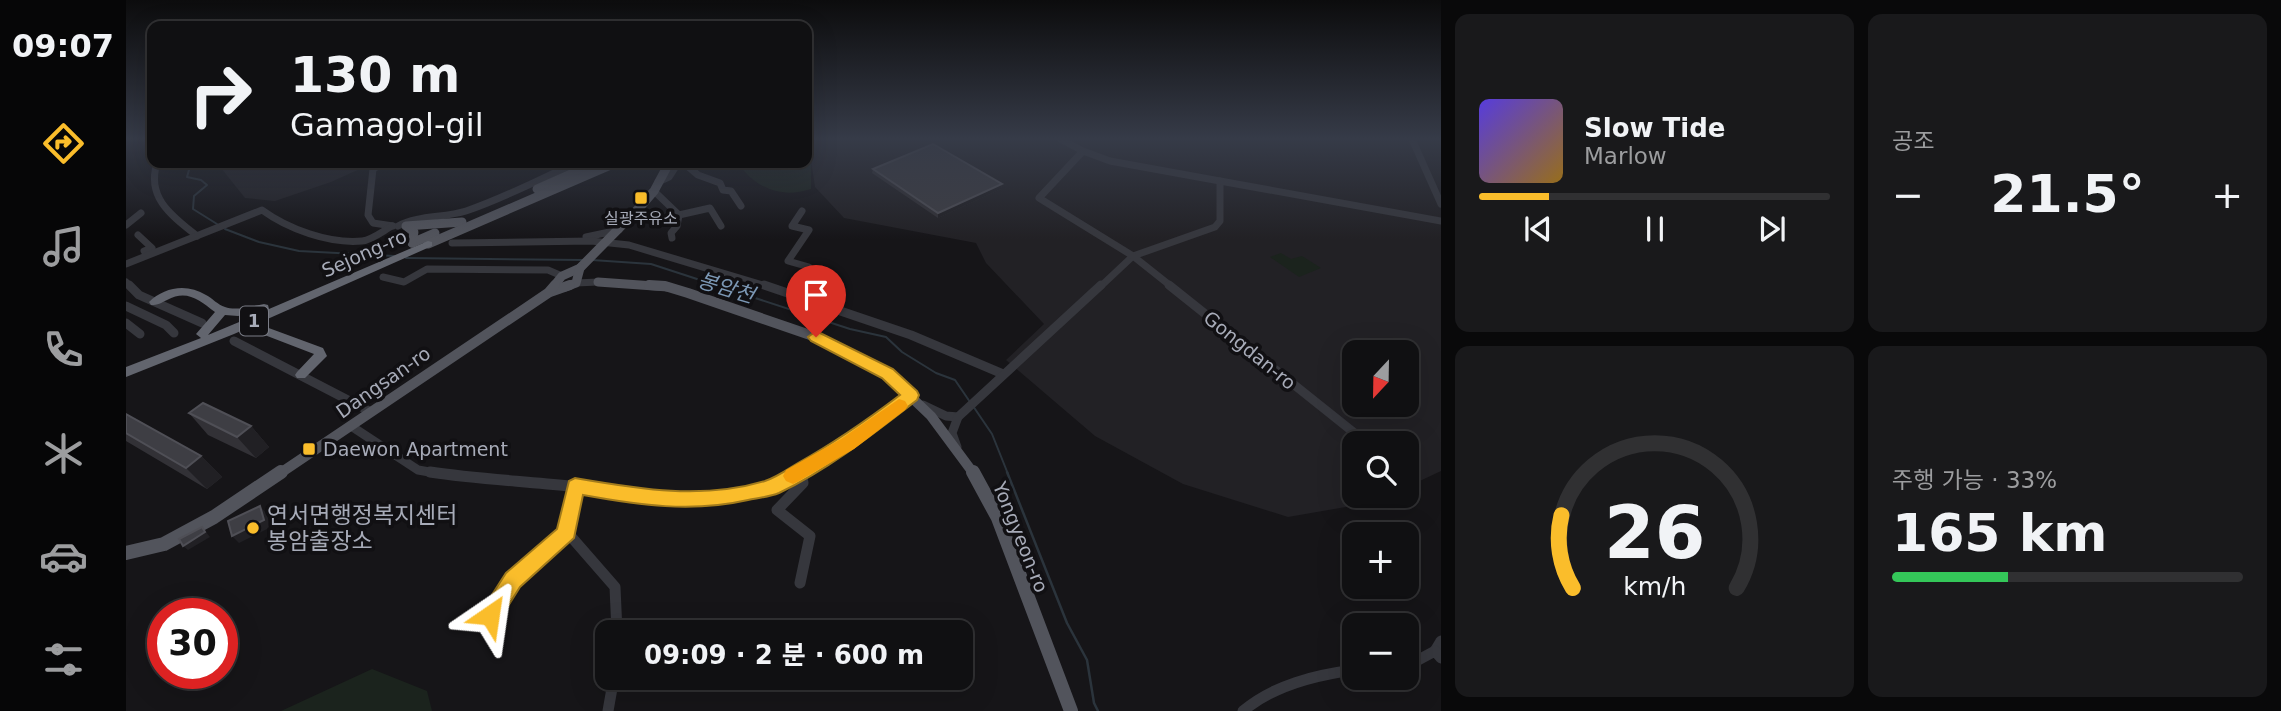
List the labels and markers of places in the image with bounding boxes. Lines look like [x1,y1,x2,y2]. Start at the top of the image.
marker: 실광주유소 [633,190,649,206]
place label: 실광주유소 [604,209,678,228]
pin [786,265,846,337]
place label: Daewon Apartment [323,438,508,460]
marker: Daewon Apartment [301,441,317,457]
place label: 연서면행정복지센터 봉암출장소 [267,502,457,554]
marker: 연서면행정복지센터 봉암출장소 [245,520,261,536]

